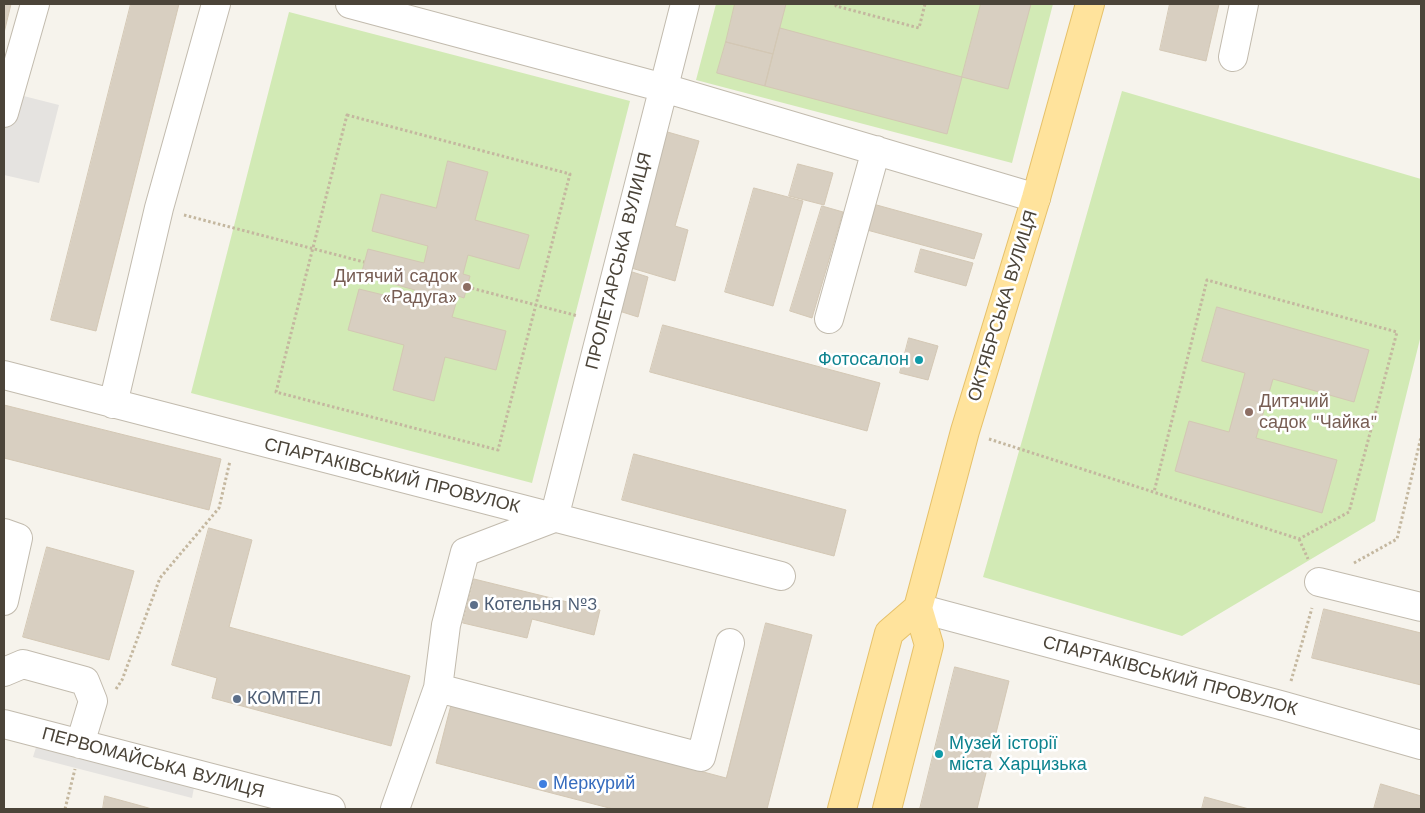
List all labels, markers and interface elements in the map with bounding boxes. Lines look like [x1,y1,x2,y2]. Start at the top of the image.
street label: ПРОЛЕТАРСЬКА ВУЛИЦЯ [582,150,656,372]
street label: ОКТЯБРСЬКА ВУЛИЦЯ [964,208,1042,404]
place label: Дитячий садок «Радуга» [334,266,457,308]
marker: Дитячий садок «Радуга» [461,281,473,293]
place label: Фотосалон [818,349,909,371]
marker: Фотосалон [913,354,925,366]
place label: Дитячий садок "Чайка" [1259,391,1377,434]
marker: Дитячий садок "Чайка" [1243,406,1255,418]
street label: СПАРТАКІВСЬКИЙ ПРОВУЛОК [262,434,522,518]
place label: Котельня №3 [484,594,597,616]
marker: Котельня №3 [468,599,480,611]
street label: СПАРТАКІВСЬКИЙ ПРОВУЛОК [1040,632,1300,720]
place label: КОМТЕЛ [247,688,321,710]
marker: КОМТЕЛ [231,693,243,705]
street label: ПЕРВОМАЙСЬКА ВУЛИЦЯ [40,723,266,803]
place label: Музей історії міста Харцизька [949,733,1087,776]
marker: Музей історії міста Харцизька [933,748,945,760]
place label: Меркурий [553,773,635,795]
marker: Меркурий [537,778,549,790]

